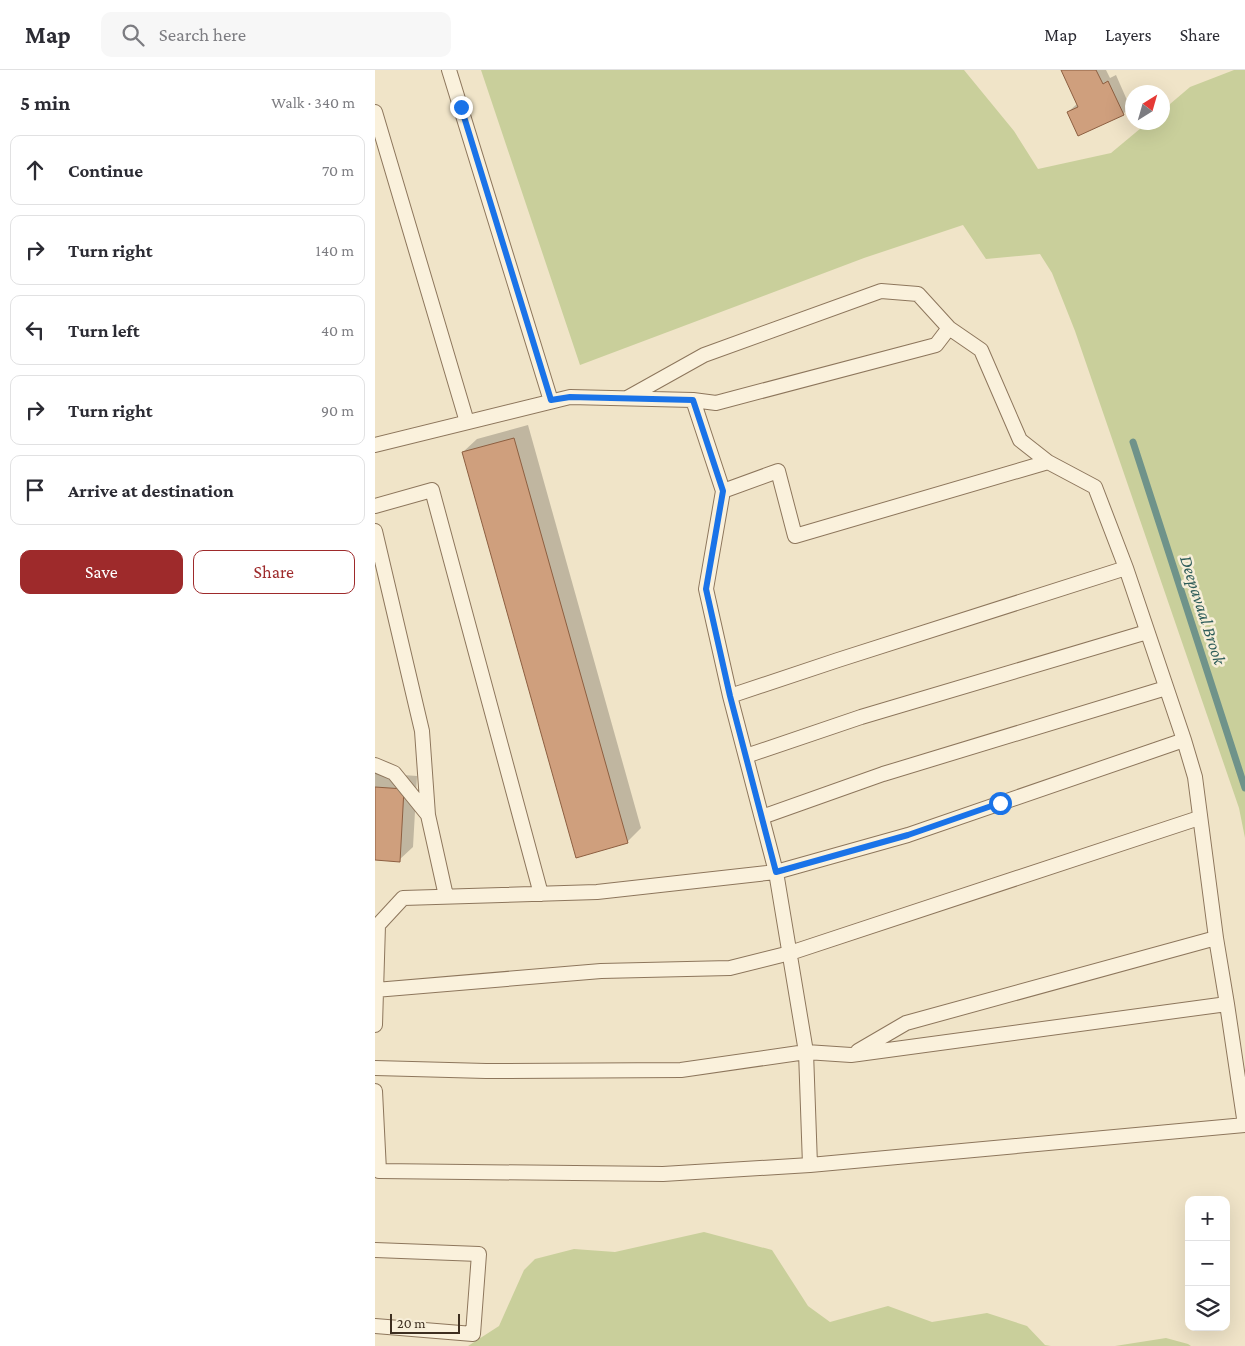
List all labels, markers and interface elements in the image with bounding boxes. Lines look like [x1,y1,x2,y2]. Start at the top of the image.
search box [101,12,451,57]
text: Map [25,21,71,48]
icon: search [119,21,147,49]
text: Search here [159,24,246,45]
text: Map [1044,25,1077,45]
text: Layers [1105,25,1152,45]
text: Share [1180,25,1220,45]
north arrow [1125,85,1170,130]
text: 5 min [20,91,70,115]
text: Walk · 340 m [271,94,355,111]
route end [450,96,473,119]
icon: ahead [21,156,49,184]
text: Continue [68,160,143,181]
text: 70 m [322,162,354,179]
icon: right [21,236,49,264]
text: Turn right [68,240,153,261]
text: 140 m [316,242,354,259]
icon: left [21,316,49,344]
text: Turn left [68,320,140,341]
text: 40 m [321,322,354,339]
icon: right [21,396,49,424]
text: Turn right [68,400,153,421]
text: 90 m [321,402,354,419]
icon: arrive [21,476,49,504]
text: Arrive at destination [68,480,234,501]
button: Save [20,550,183,594]
button: Share [193,550,355,594]
water label: Deepavaal Brook [1176,553,1230,668]
route start [989,792,1012,815]
map controls [1185,1196,1230,1331]
button: + [1185,1196,1230,1241]
button: − [1185,1241,1230,1286]
button: layers [1185,1286,1230,1331]
scale bar [390,1311,460,1334]
text: 20 m [397,1315,425,1331]

